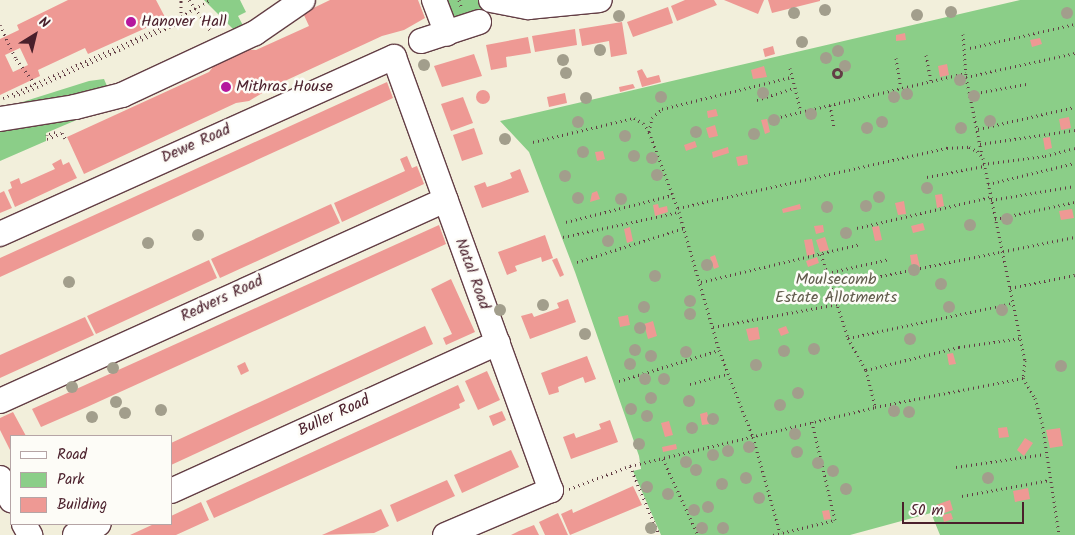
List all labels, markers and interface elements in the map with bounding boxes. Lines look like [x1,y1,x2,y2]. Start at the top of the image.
north arrow [10,10,60,60]
text: N [34,11,54,34]
place label: Hanover Hall [141,12,227,32]
marker: Hanover Hall [125,16,137,28]
place label: Mithras House [236,77,333,97]
marker: Mithras House [220,81,232,93]
street label: Dewe Road [158,120,234,168]
street label: Natal Road [450,236,494,312]
park label: Moulsecomb Estate Allotments [775,270,897,308]
street label: Redvers Road [178,271,266,327]
street label: Buller Road [295,391,373,441]
legend [10,435,172,525]
text: Road [57,443,87,467]
text: Park [57,468,84,492]
scale bar [905,492,1028,524]
text: Building [57,493,107,517]
text: 50 m [910,499,944,523]

